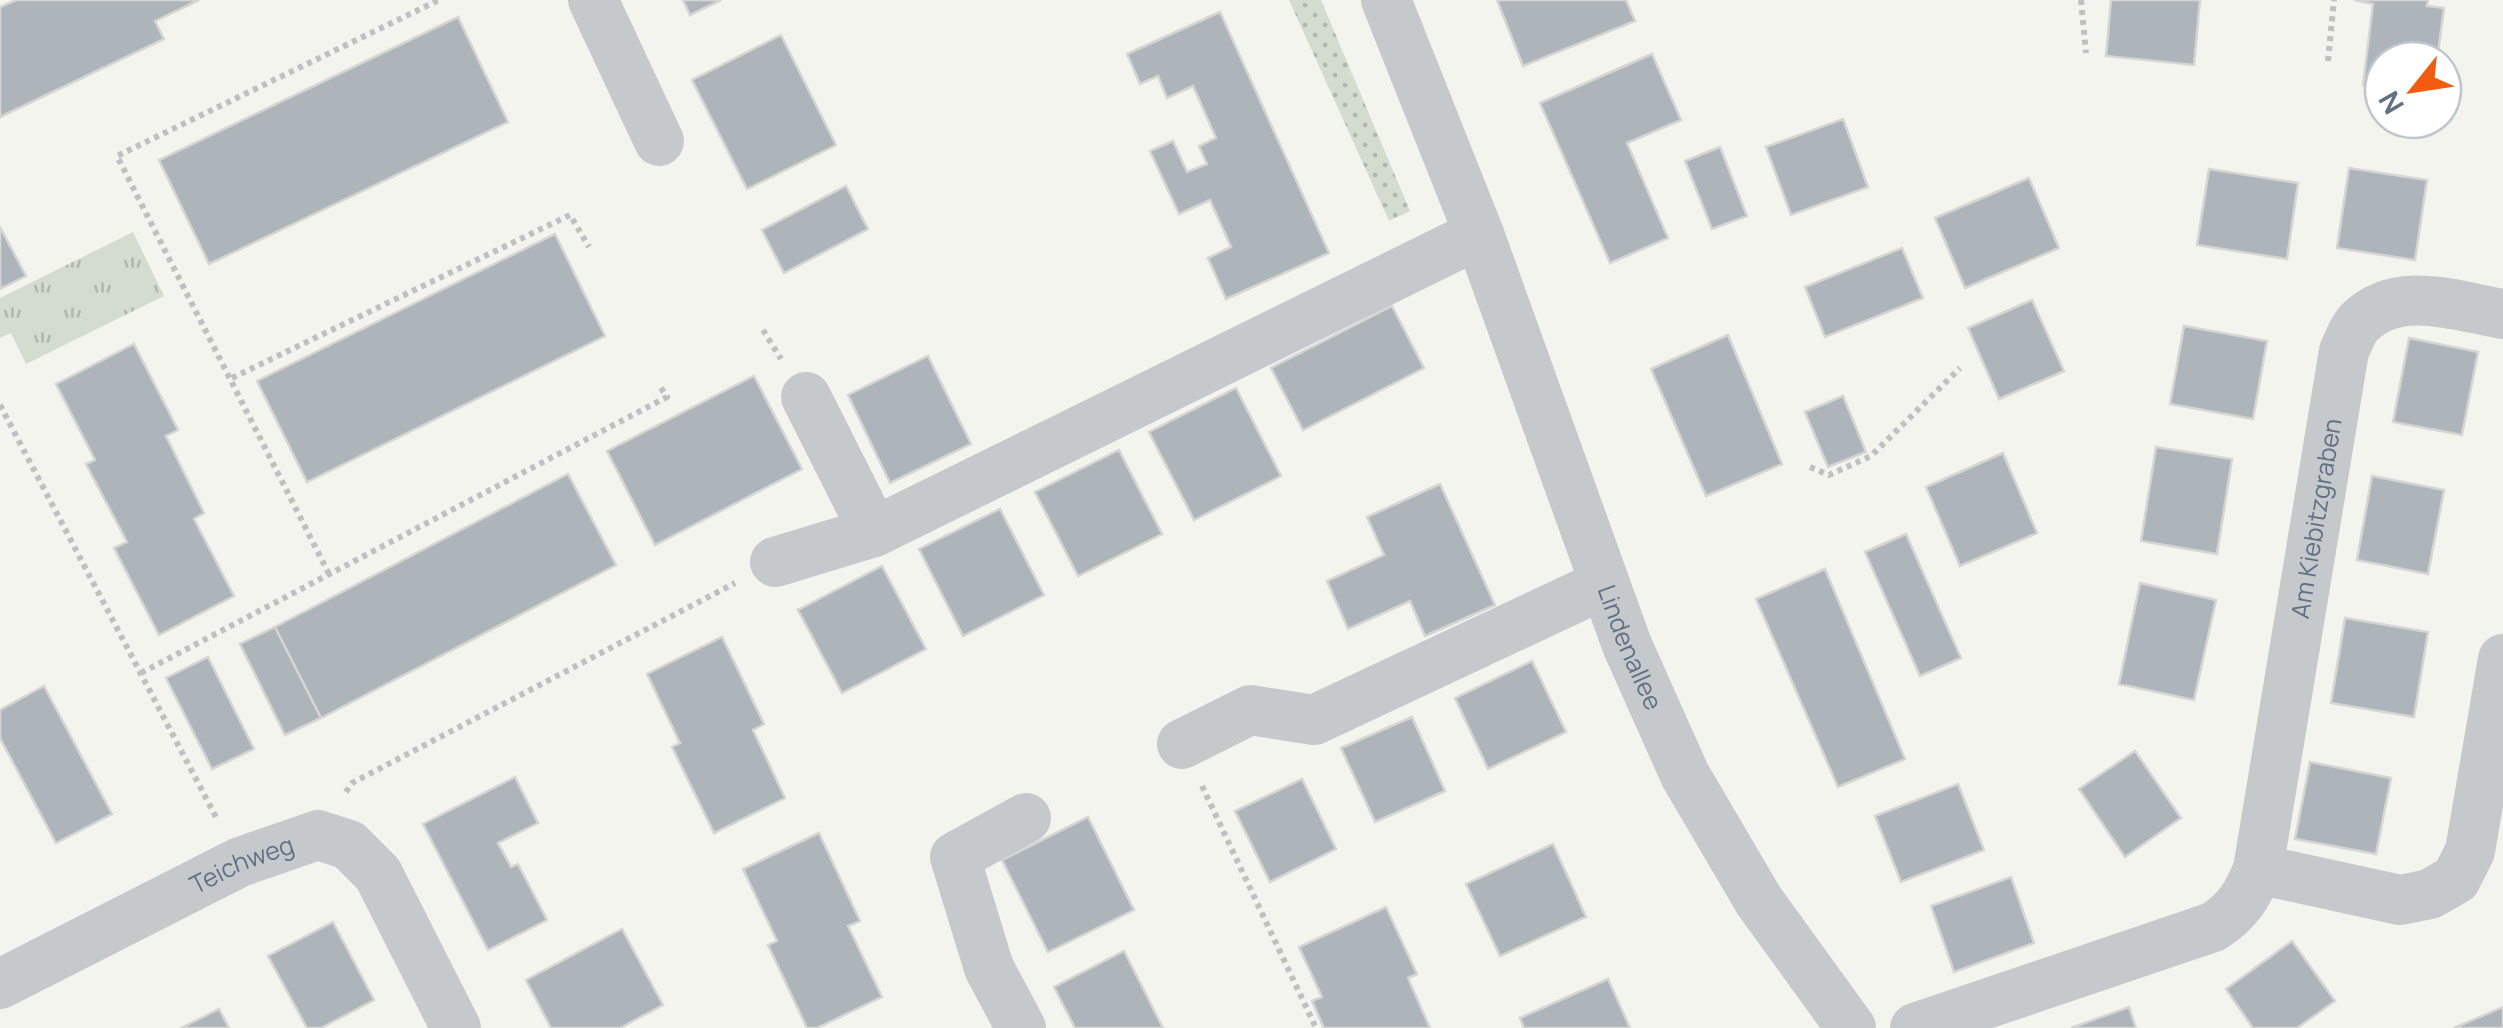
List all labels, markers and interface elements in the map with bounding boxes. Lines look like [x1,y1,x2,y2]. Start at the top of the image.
north arrow [2363,40,2463,140]
text: N [2369,85,2412,121]
street label: Am Kiebitzgraben [2282,416,2350,621]
street label: Lindenallee [1590,580,1672,715]
street label: Teichweg [183,827,298,902]

